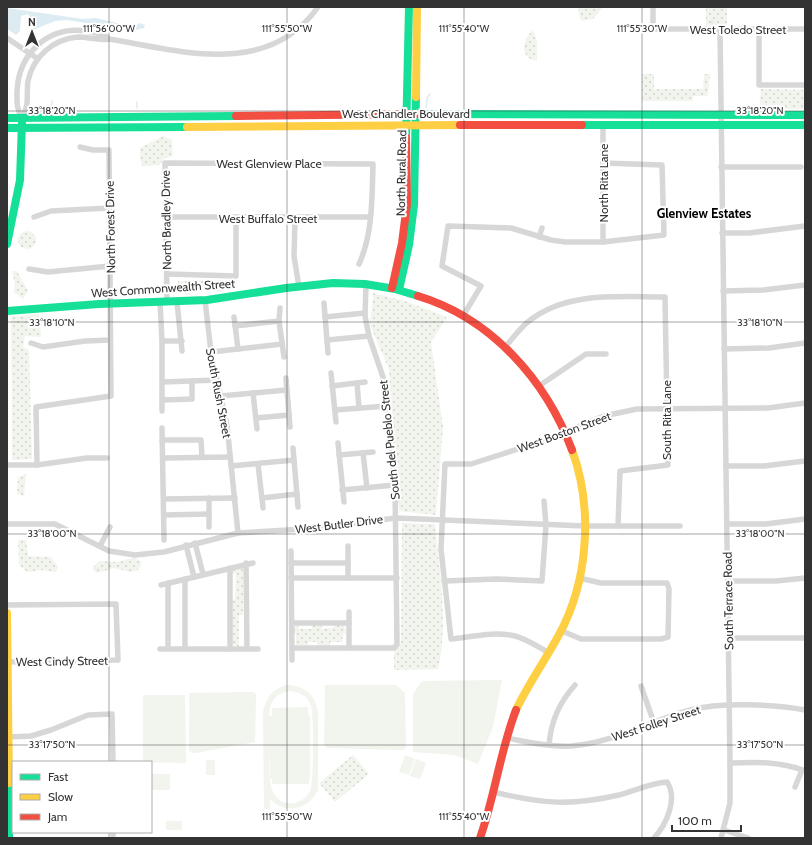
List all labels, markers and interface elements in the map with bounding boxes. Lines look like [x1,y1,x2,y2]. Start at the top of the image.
north arrow [12,12,52,52]
text: N [28,15,36,29]
text: 111°56'00"W [83,22,136,35]
text: 111°55'50"W [262,22,313,35]
text: 111°55'40"W [439,22,490,35]
text: 111°55'30"W [617,22,668,35]
street label: West Toledo Street [690,22,786,37]
text: 33°18'20"N [28,104,76,117]
text: 33°18'20"N [736,104,784,117]
street label: West Chandler Boulevard [342,106,470,121]
street label: North Rural Road [393,130,409,216]
street label: North Rita Lane [596,144,611,222]
street label: West Glenview Place [216,156,322,171]
street label: North Bradley Drive [158,170,174,270]
street label: North Forest Drive [102,181,118,273]
district label: Glenview Estates [657,205,752,221]
street label: West Buffalo Street [219,211,317,226]
street label: West Commonwealth Street [91,275,235,301]
text: 33°18'10"N [29,316,75,329]
text: 33°18'10"N [737,316,783,329]
street label: South Rush Street [203,347,235,439]
street label: South del Pueblo Street [375,379,403,501]
street label: South Rita Lane [659,380,674,460]
street label: West Boston Street [515,408,613,456]
street label: West Butler Drive [294,511,384,537]
text: 33°18'00"N [28,527,77,540]
text: 33°18'00"N [736,527,785,540]
street label: South Terrace Road [720,552,736,650]
street label: West Cindy Street [16,653,108,669]
street label: West Folley Street [610,702,702,744]
text: 33°17'50"N [29,738,75,751]
text: 33°17'50"N [737,738,783,751]
legend [12,761,152,833]
text: Fast [48,769,68,784]
text: Slow [48,789,73,804]
scale bar [672,807,741,833]
text: Jam [47,809,67,824]
text: 111°55'50"W [262,810,313,823]
text: 111°55'40"W [439,810,490,823]
text: 100 m [678,813,712,828]

